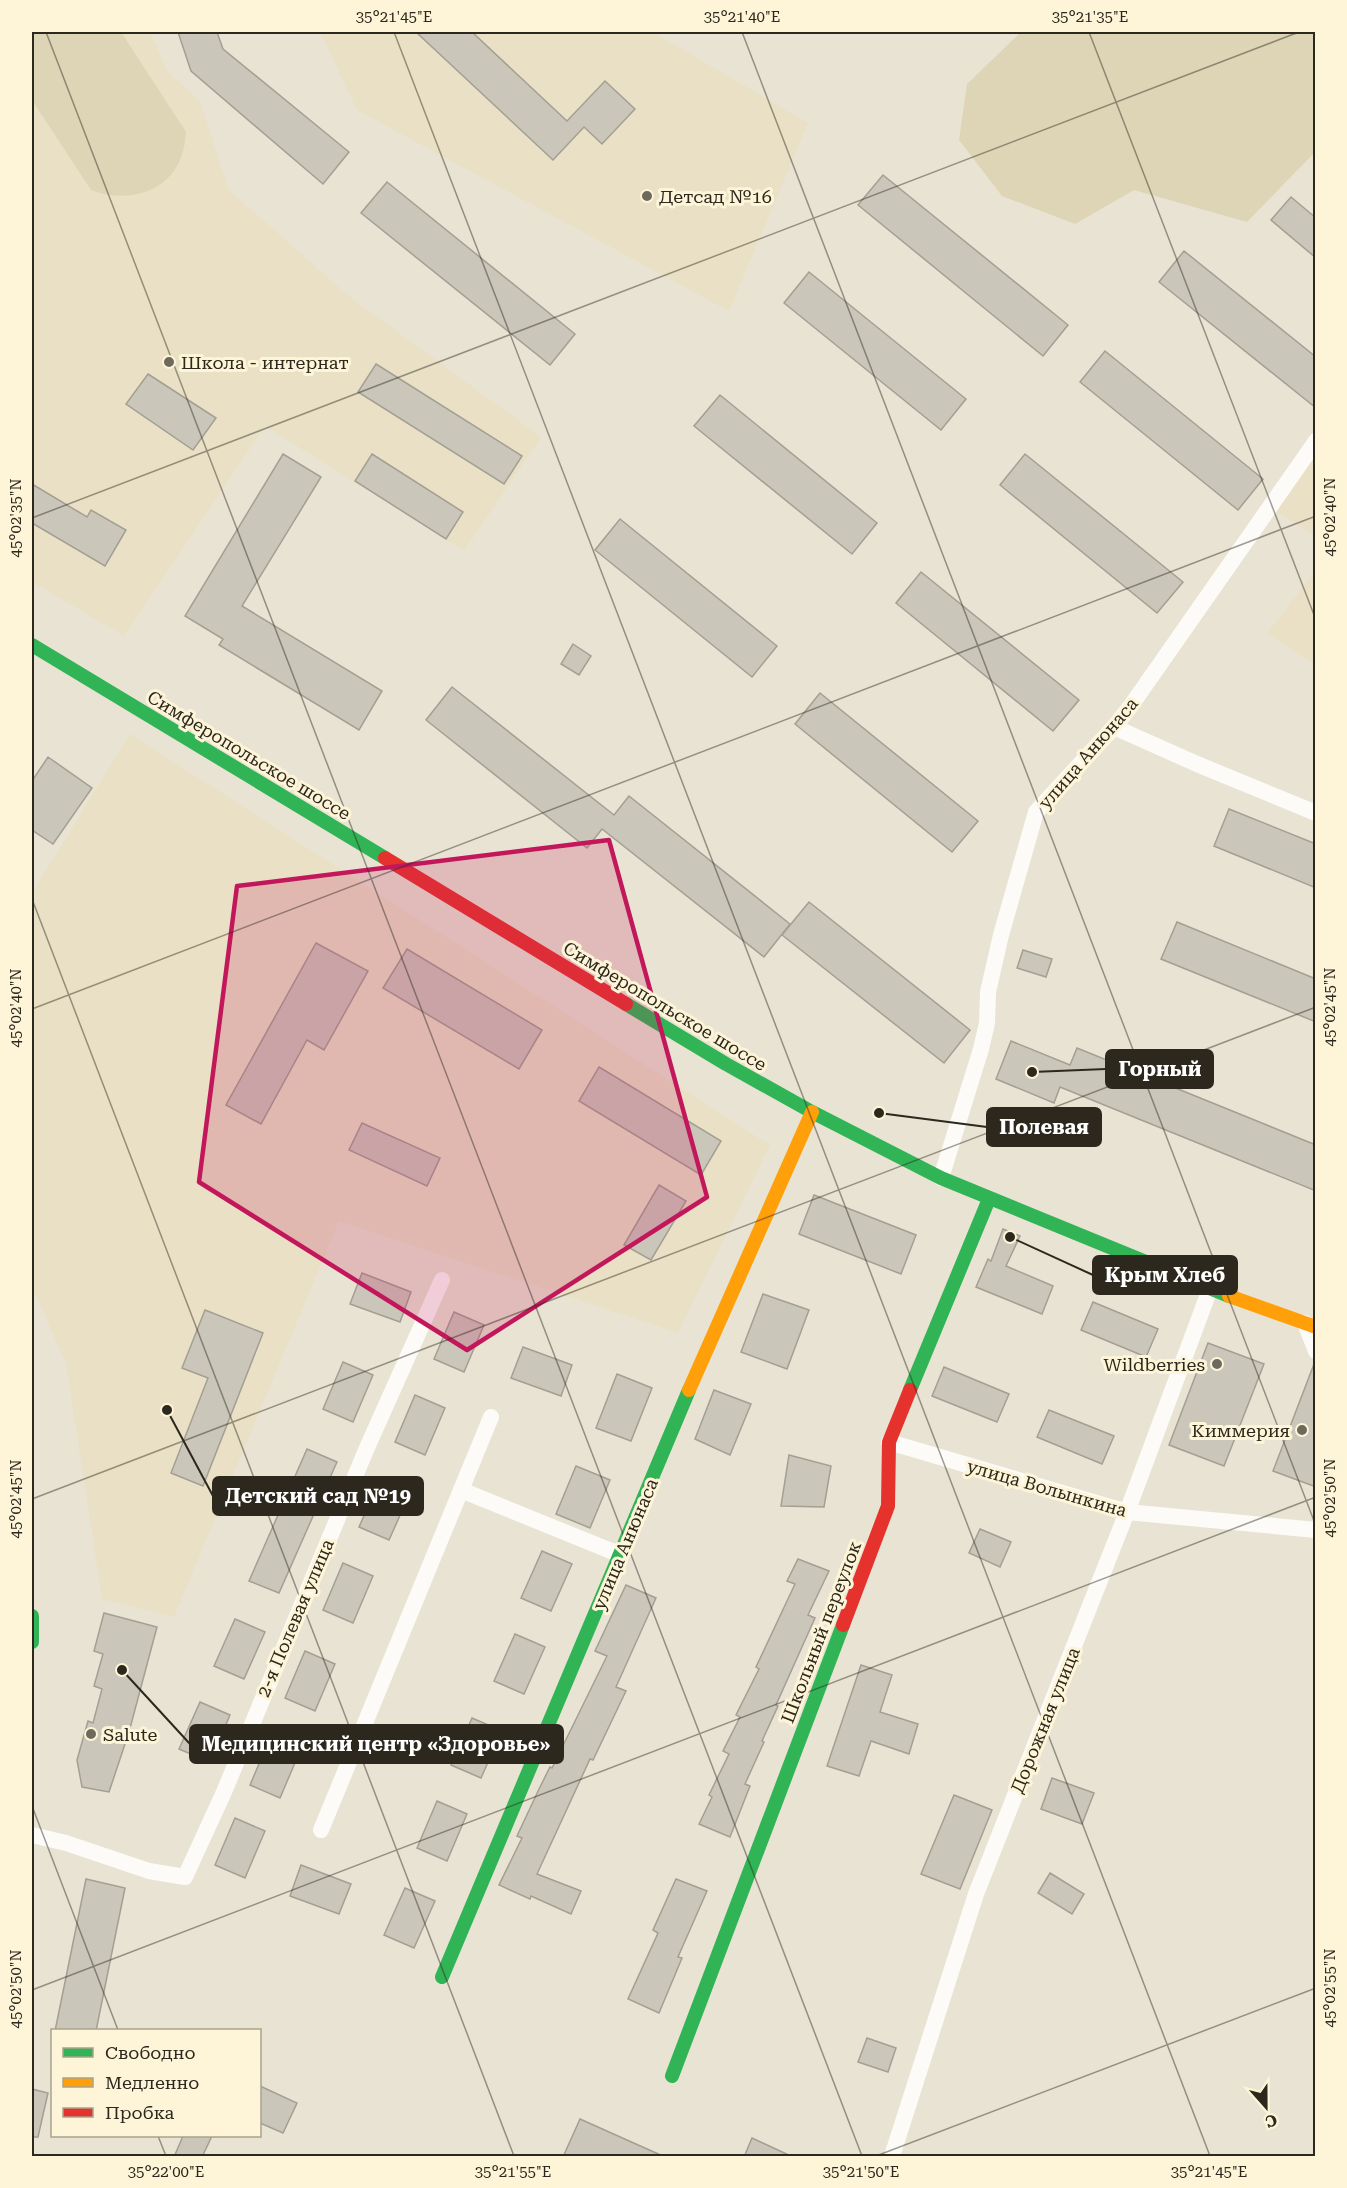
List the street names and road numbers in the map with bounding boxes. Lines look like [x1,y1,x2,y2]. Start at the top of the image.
street label: Симферопольское шоссе [144,686,354,824]
street label: улица Анюнаса [1034,693,1142,813]
street label: Симферопольское шоссе [560,937,770,1075]
street label: улица Волынкина [965,1455,1130,1521]
street label: улица Анюнаса [588,1475,662,1613]
street label: 2-я Полевая улица [252,1536,338,1700]
street label: Школьный переулок [777,1538,865,1726]
street label: Дорожная улица [1006,1644,1084,1796]

